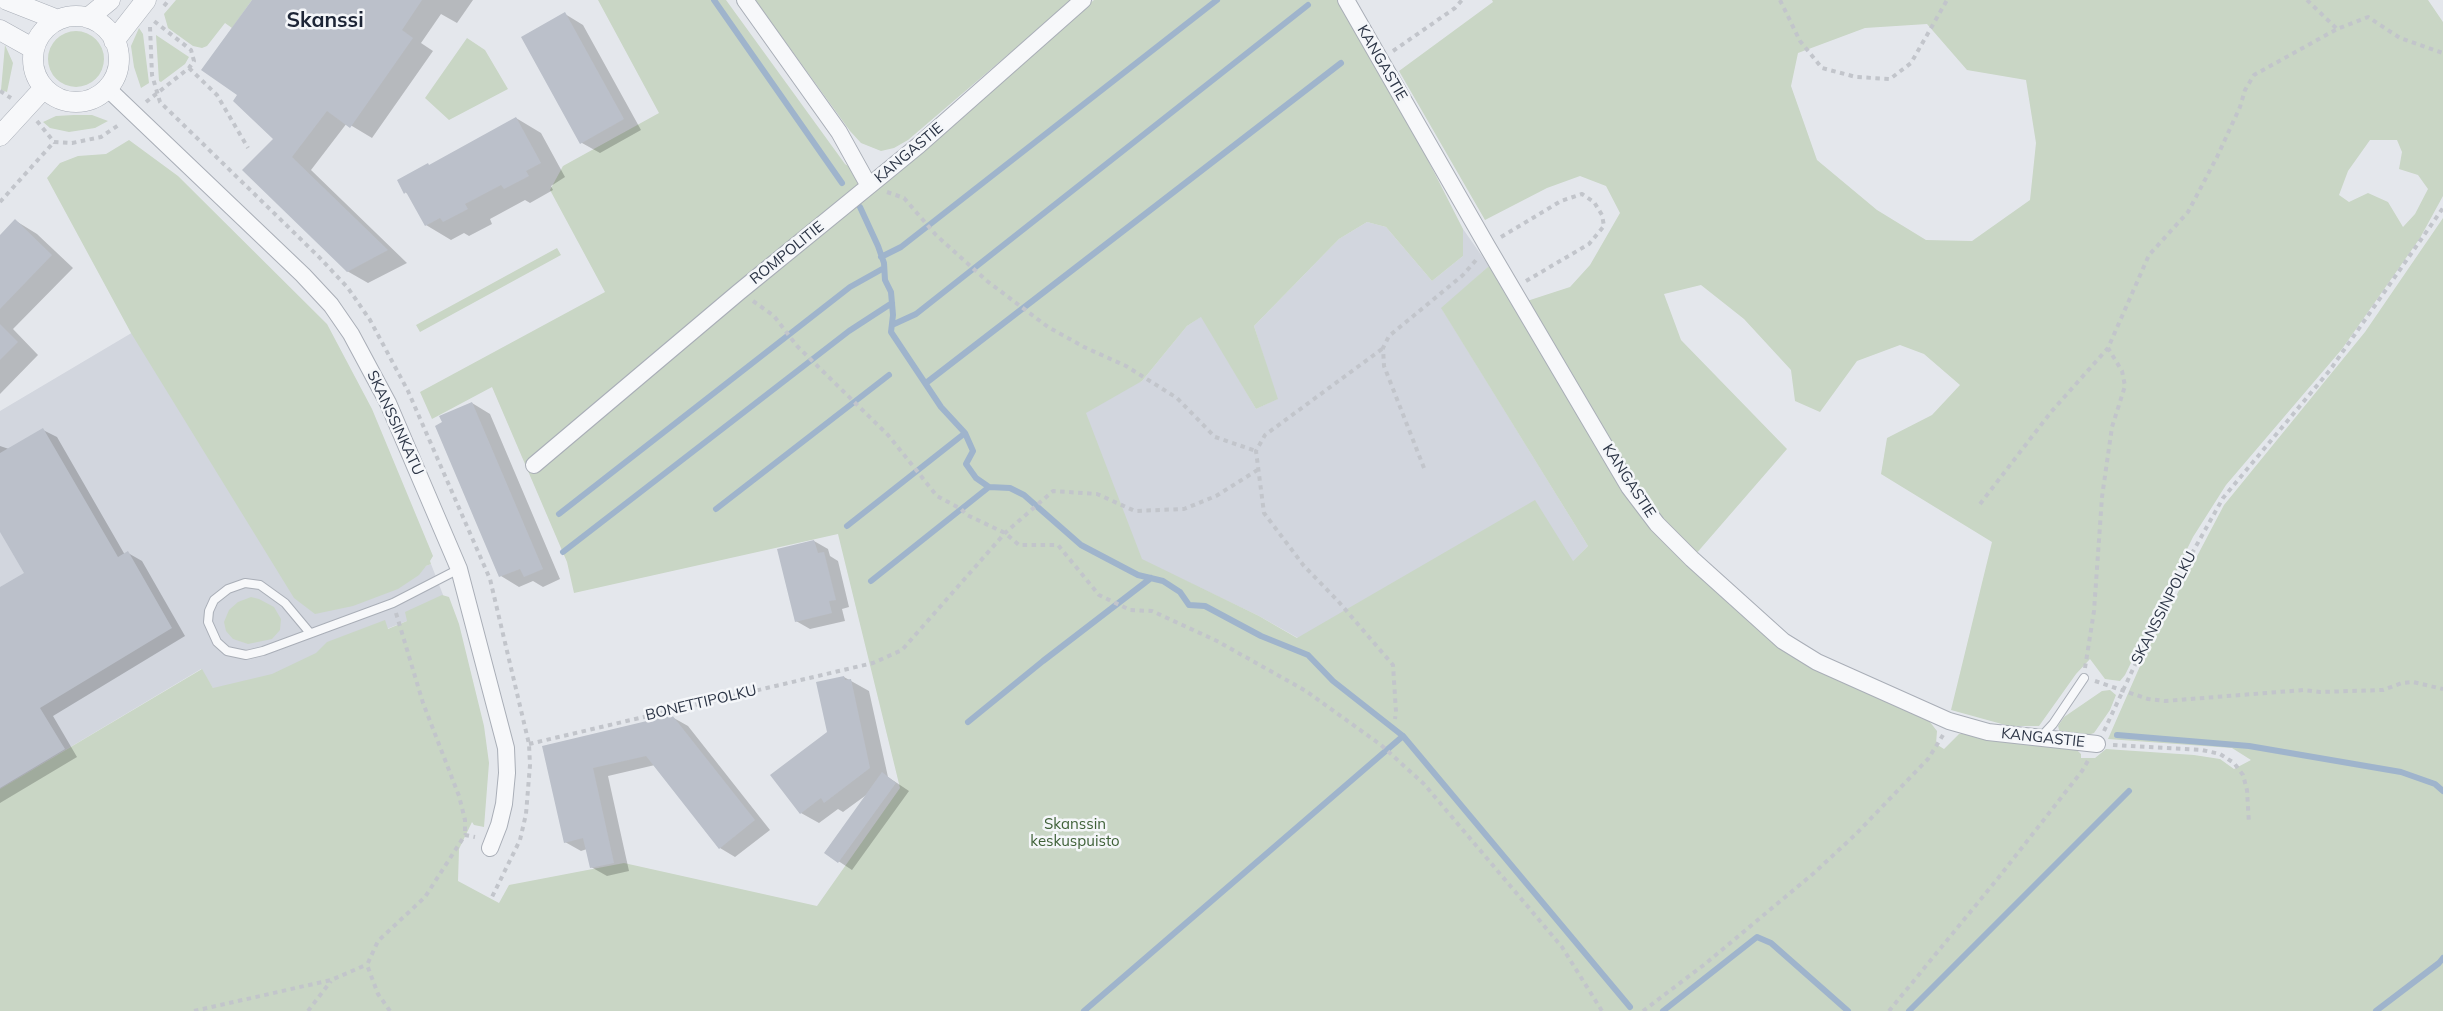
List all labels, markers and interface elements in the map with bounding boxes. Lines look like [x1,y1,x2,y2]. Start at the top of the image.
district label: Skanssi [286,8,364,34]
street label: KANGASTIE [1353,22,1411,104]
street label: KANGASTIE [871,119,947,187]
street label: ROMPOLITIE [746,218,828,288]
street label: SKANSSINKATU [363,368,427,478]
street label: KANGASTIE [1599,441,1659,521]
street label: SKANSSINPOLKU [2128,549,2200,667]
street label: BONETTIPOLKU [644,681,758,725]
street label: KANGASTIE [2000,725,2086,751]
park label: Skanssin keskuspuisto [1030,815,1120,850]

